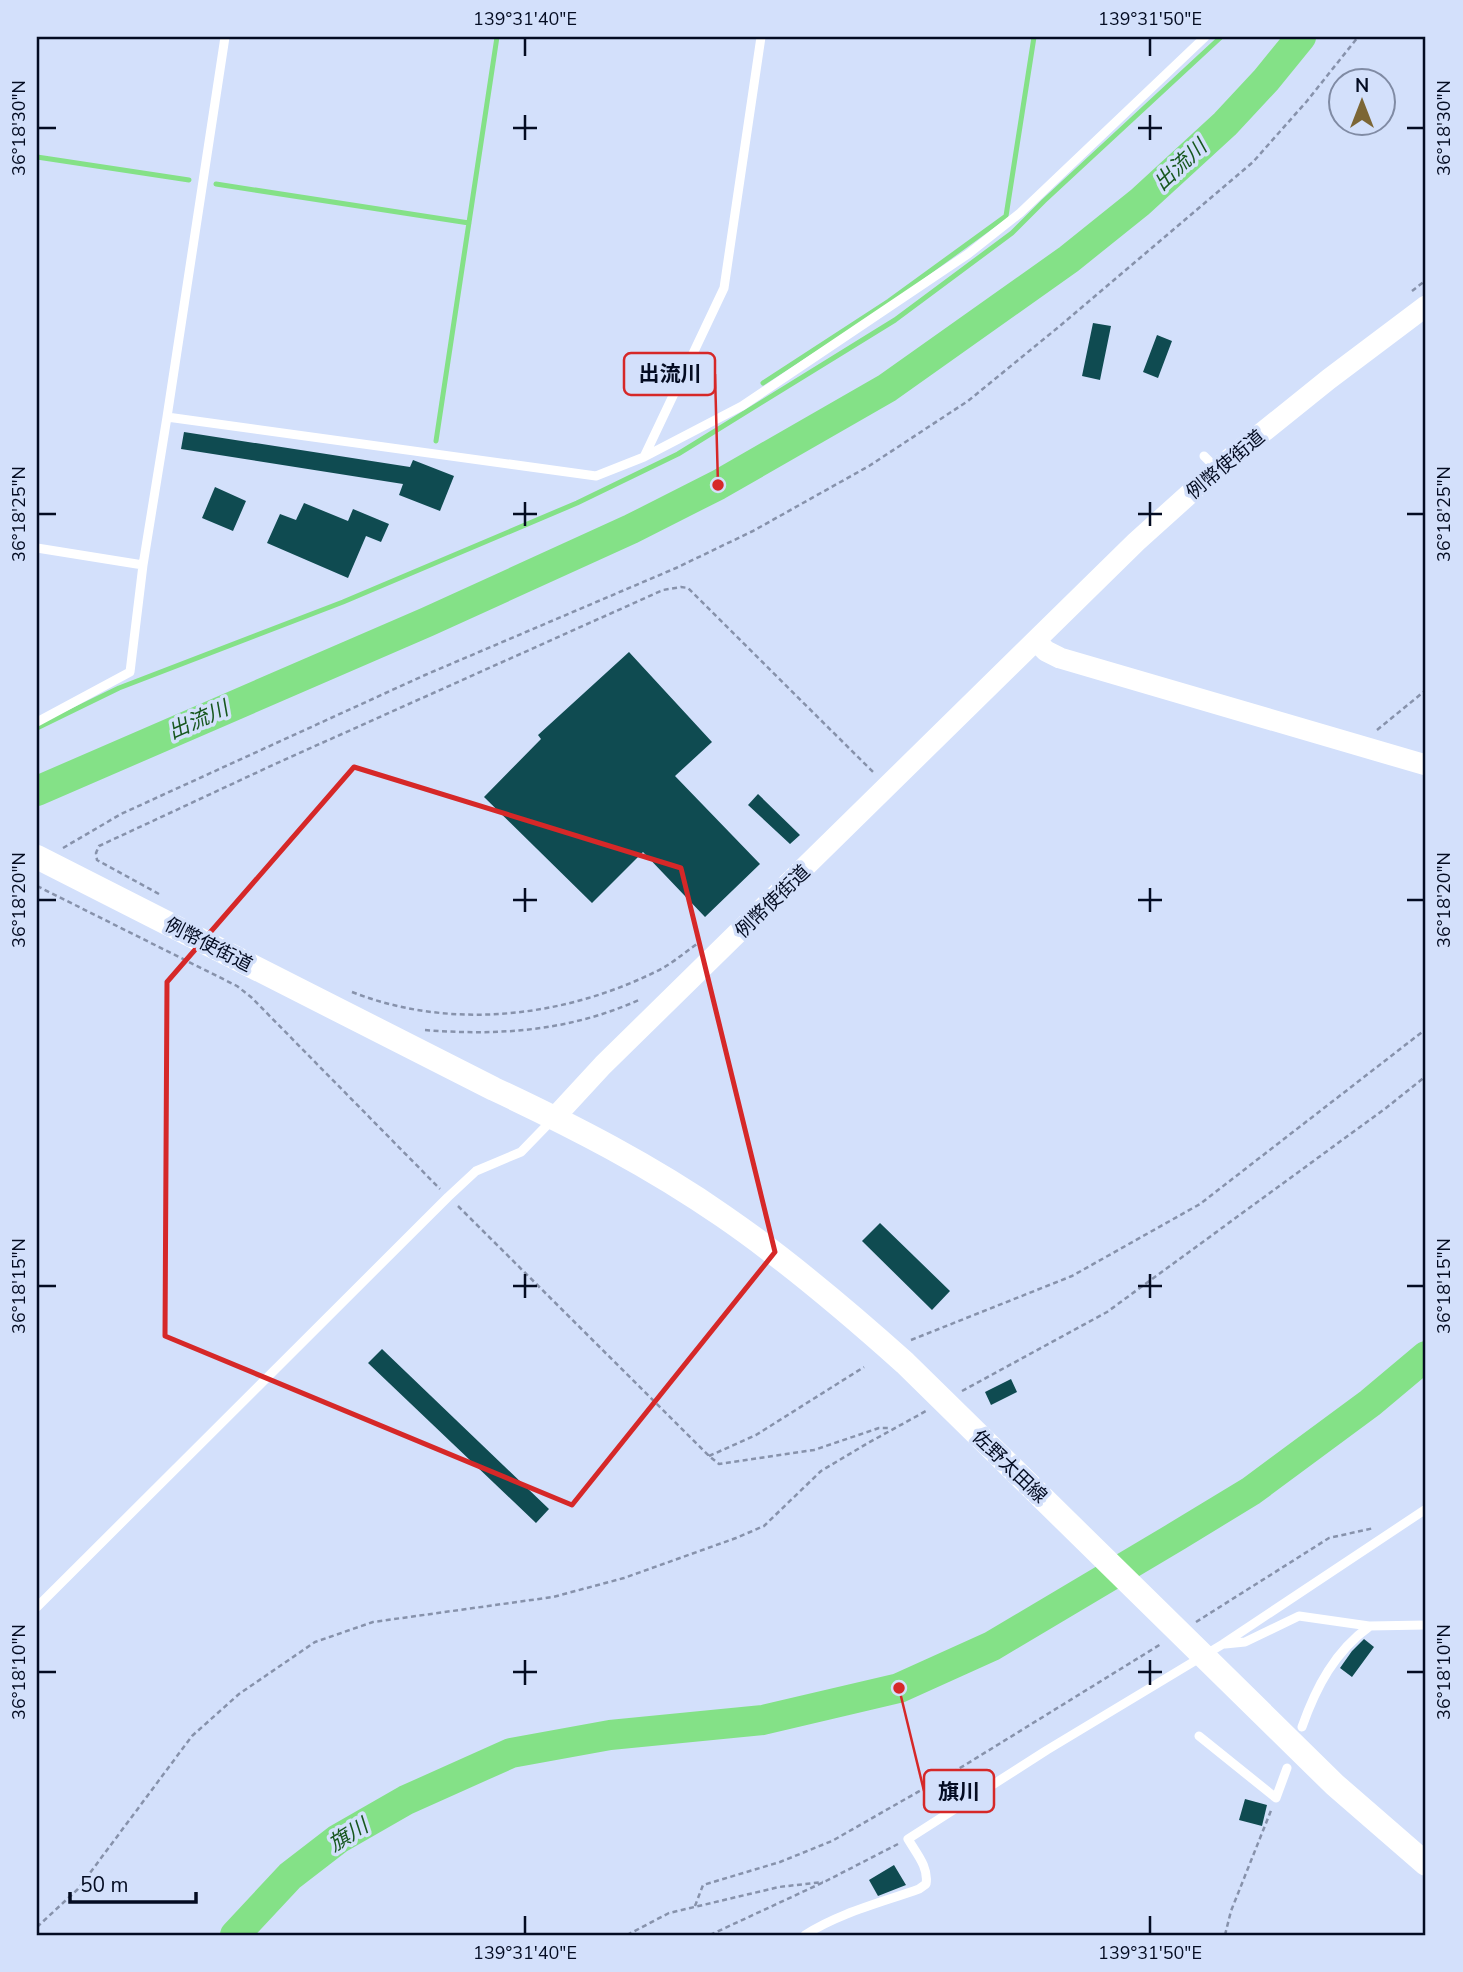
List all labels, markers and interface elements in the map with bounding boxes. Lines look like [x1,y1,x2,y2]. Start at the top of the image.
text: 139°31'40"E [473,7,577,31]
text: 139°31'50"E [1098,7,1202,31]
north arrow [1326,66,1396,136]
text: N [1355,73,1369,99]
text: 36°18'30"N [7,80,31,176]
text: 36°18'30"N [1432,80,1456,176]
water label: 出流川 [1147,132,1214,197]
callout: 出流川 [624,353,715,395]
text: 出流川 [639,360,702,388]
street label: 例幣使街道 [1181,424,1270,505]
text: 36°18'25"N [7,466,31,562]
text: 36°18'25"N [1432,466,1456,562]
water label: 出流川 [164,694,234,746]
text: 36°18'20"N [7,852,31,948]
text: 36°18'20"N [1432,852,1456,948]
street label: 例幣使街道 [729,859,816,944]
street label: 例幣使街道 [160,912,257,978]
text: 36°18'15"N [7,1238,31,1334]
text: 36°18'15"N [1432,1238,1456,1334]
street label: 佐野太田線 [966,1424,1053,1509]
text: 36°18'10"N [7,1624,31,1720]
text: 36°18'10"N [1432,1624,1456,1720]
callout: 旗川 [924,1770,994,1812]
text: 旗川 [938,1778,980,1806]
water label: 旗川 [323,1811,375,1858]
scale bar [70,1860,196,1904]
text: 50 m [80,1871,129,1899]
text: 139°31'40"E [473,1941,577,1965]
text: 139°31'50"E [1098,1941,1202,1965]

